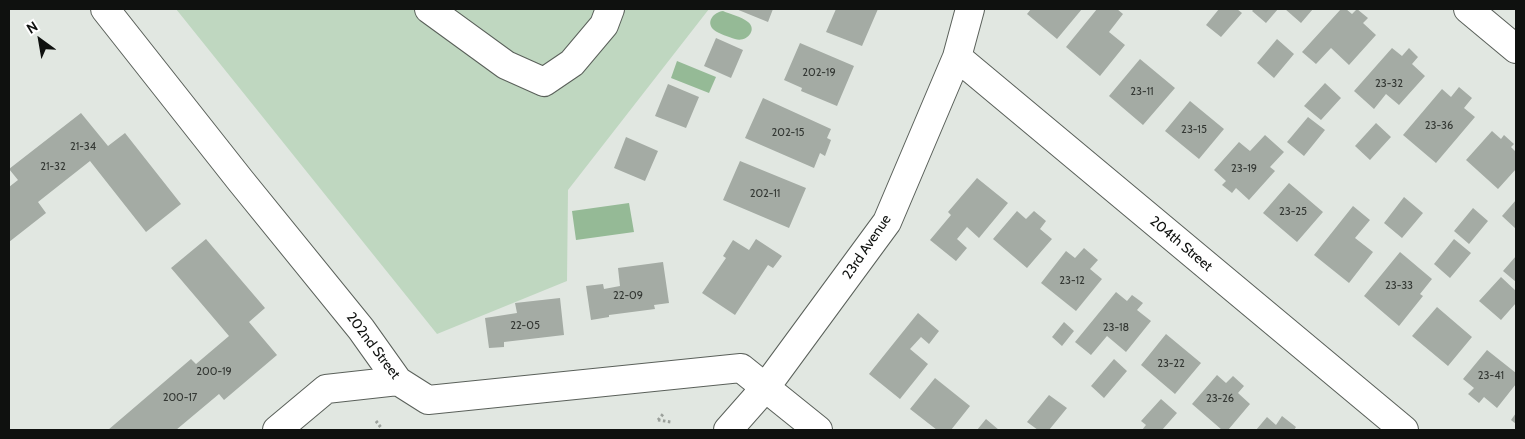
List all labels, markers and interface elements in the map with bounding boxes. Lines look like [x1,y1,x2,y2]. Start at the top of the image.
north arrow [15,15,65,65]
text: N [23,17,41,38]
house number: 202-19 [802,66,836,80]
house number: 23-32 [1375,77,1403,91]
house number: 23-11 [1130,85,1154,99]
house number: 23-36 [1425,119,1453,133]
house number: 23-15 [1181,123,1207,137]
house number: 202-15 [771,126,805,140]
house number: 21-34 [70,140,96,154]
house number: 21-32 [40,160,66,174]
house number: 23-19 [1231,162,1257,176]
house number: 202-11 [750,187,780,201]
house number: 23-25 [1279,205,1307,219]
street label: 23rd Avenue [839,211,895,283]
street label: 204th Street [1146,213,1216,275]
house number: 23-12 [1059,274,1085,288]
house number: 23-33 [1385,279,1413,293]
house number: 22-09 [613,289,643,303]
street label: 202nd Street [342,309,404,383]
house number: 22-05 [510,319,540,333]
house number: 23-18 [1103,321,1129,335]
house number: 23-22 [1157,357,1185,371]
house number: 200-19 [196,365,232,379]
house number: 23-41 [1478,369,1504,383]
house number: 200-17 [163,391,197,405]
house number: 23-26 [1206,392,1234,406]

